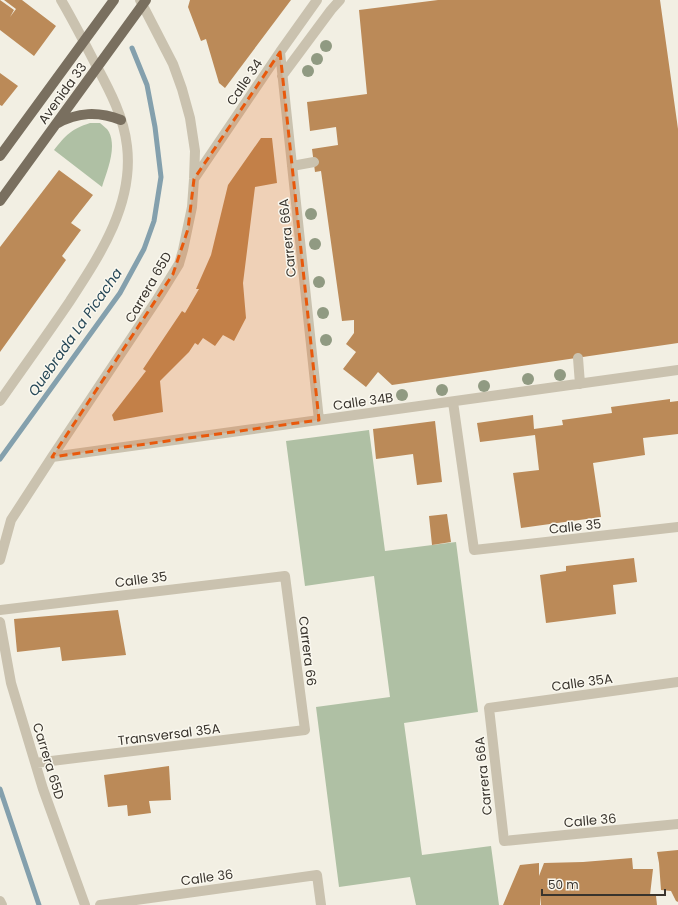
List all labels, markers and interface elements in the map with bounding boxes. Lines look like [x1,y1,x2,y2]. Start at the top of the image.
street label: Calle 34 [222,55,267,109]
street label: Avenida 33 [34,59,91,128]
street label: Carrera 66A [274,197,301,278]
street label: Carrera 65D [120,248,176,326]
water label: Quebrada La Picacha [23,264,127,400]
street label: Calle 34B [332,388,394,415]
street label: Calle 35 [548,514,602,539]
street label: Calle 35 [114,567,168,592]
street label: Carrera 66 [294,615,321,687]
street label: Calle 35A [550,669,614,696]
street label: Transversal 35A [117,719,221,750]
street label: Carrera 65D [28,720,69,802]
street label: Carrera 66A [470,735,497,816]
street label: Calle 36 [563,809,617,832]
street label: Calle 36 [180,864,234,891]
scale bar [542,871,665,897]
text: 50 m [548,876,579,893]

